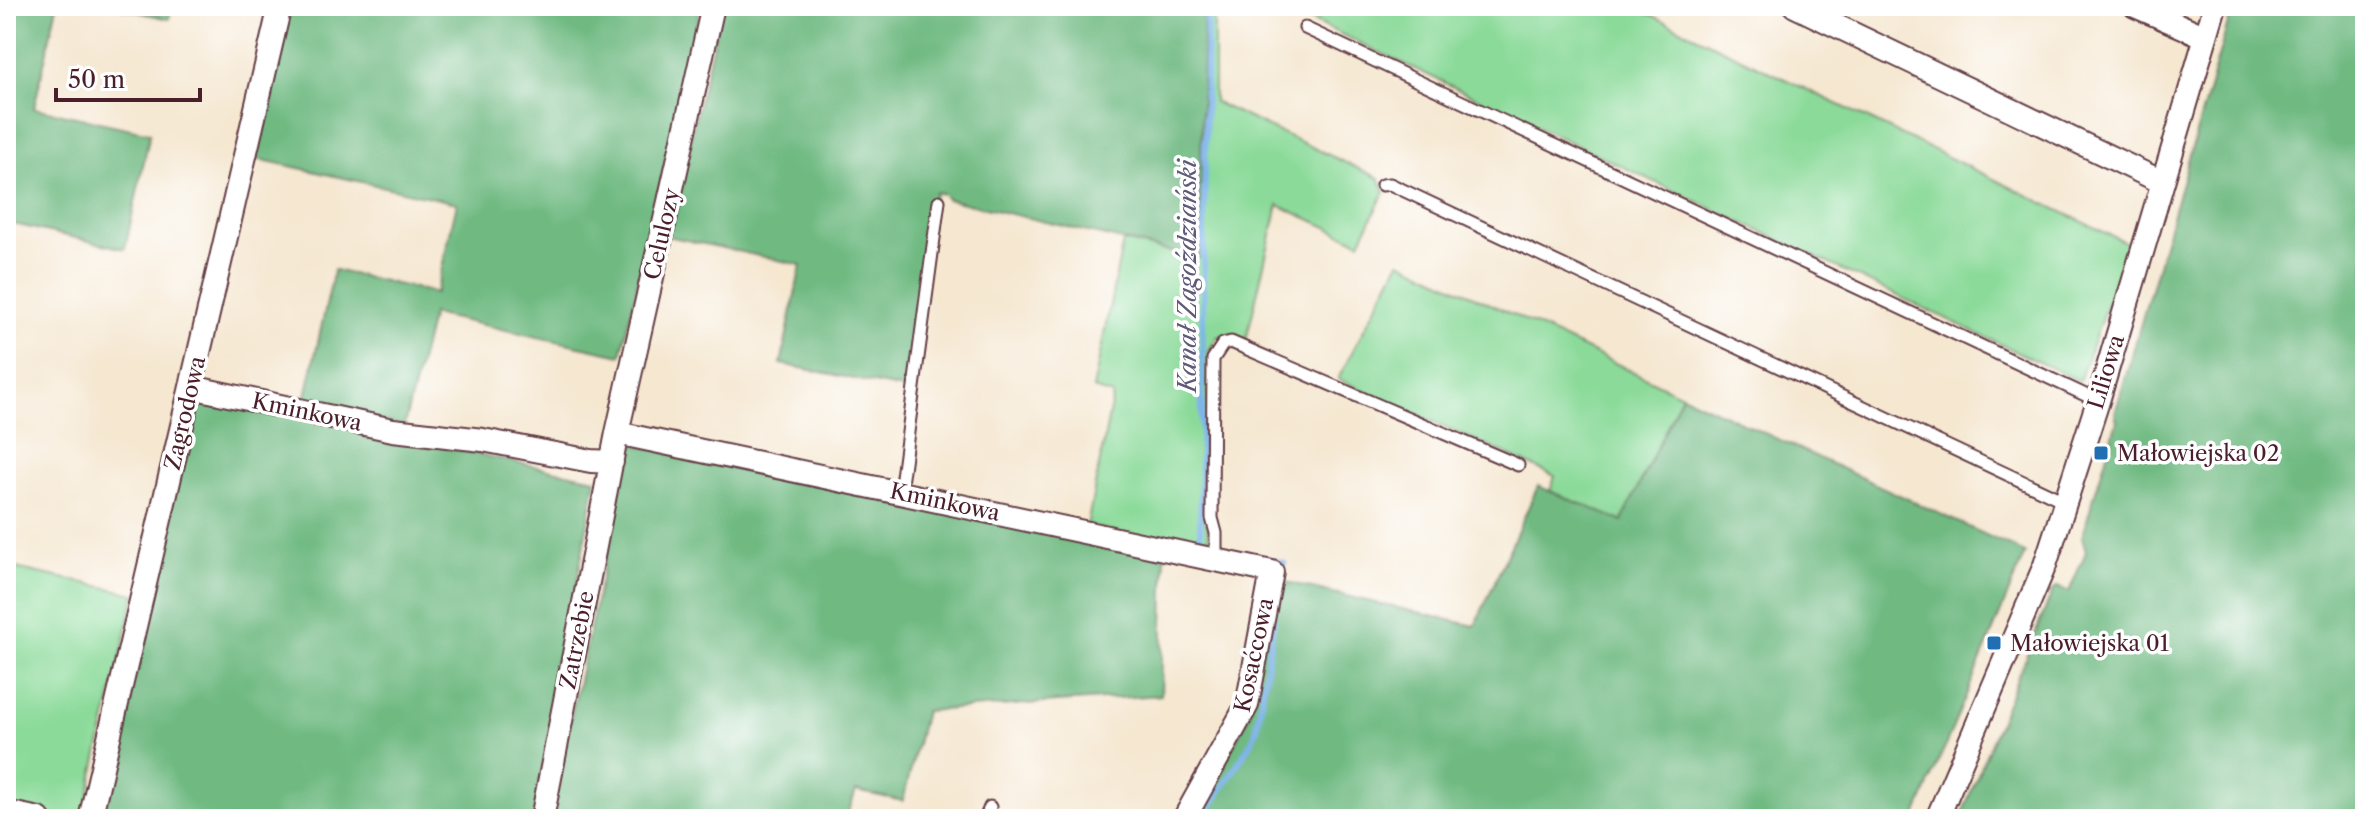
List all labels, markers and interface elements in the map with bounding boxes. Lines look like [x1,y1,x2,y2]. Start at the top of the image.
scale bar [56,52,200,102]
text: 50 m [68,65,125,94]
water label: Kanał Zagoździański [1173,158,1202,394]
street label: Celulozy [638,185,686,282]
street label: Liliowa [2082,331,2130,412]
street label: Zagrodowa [159,353,211,473]
street label: Kminkowa [249,387,365,437]
place label: Małowiejska 02 [2117,440,2279,467]
marker: Małowiejska 02 [2092,444,2110,462]
street label: Kminkowa [887,477,1003,527]
street label: Zatrzebie [554,589,600,691]
street label: Kosaćcowa [1229,595,1279,715]
place label: Małowiejska 01 [2010,630,2169,657]
marker: Małowiejska 01 [1985,634,2003,652]

